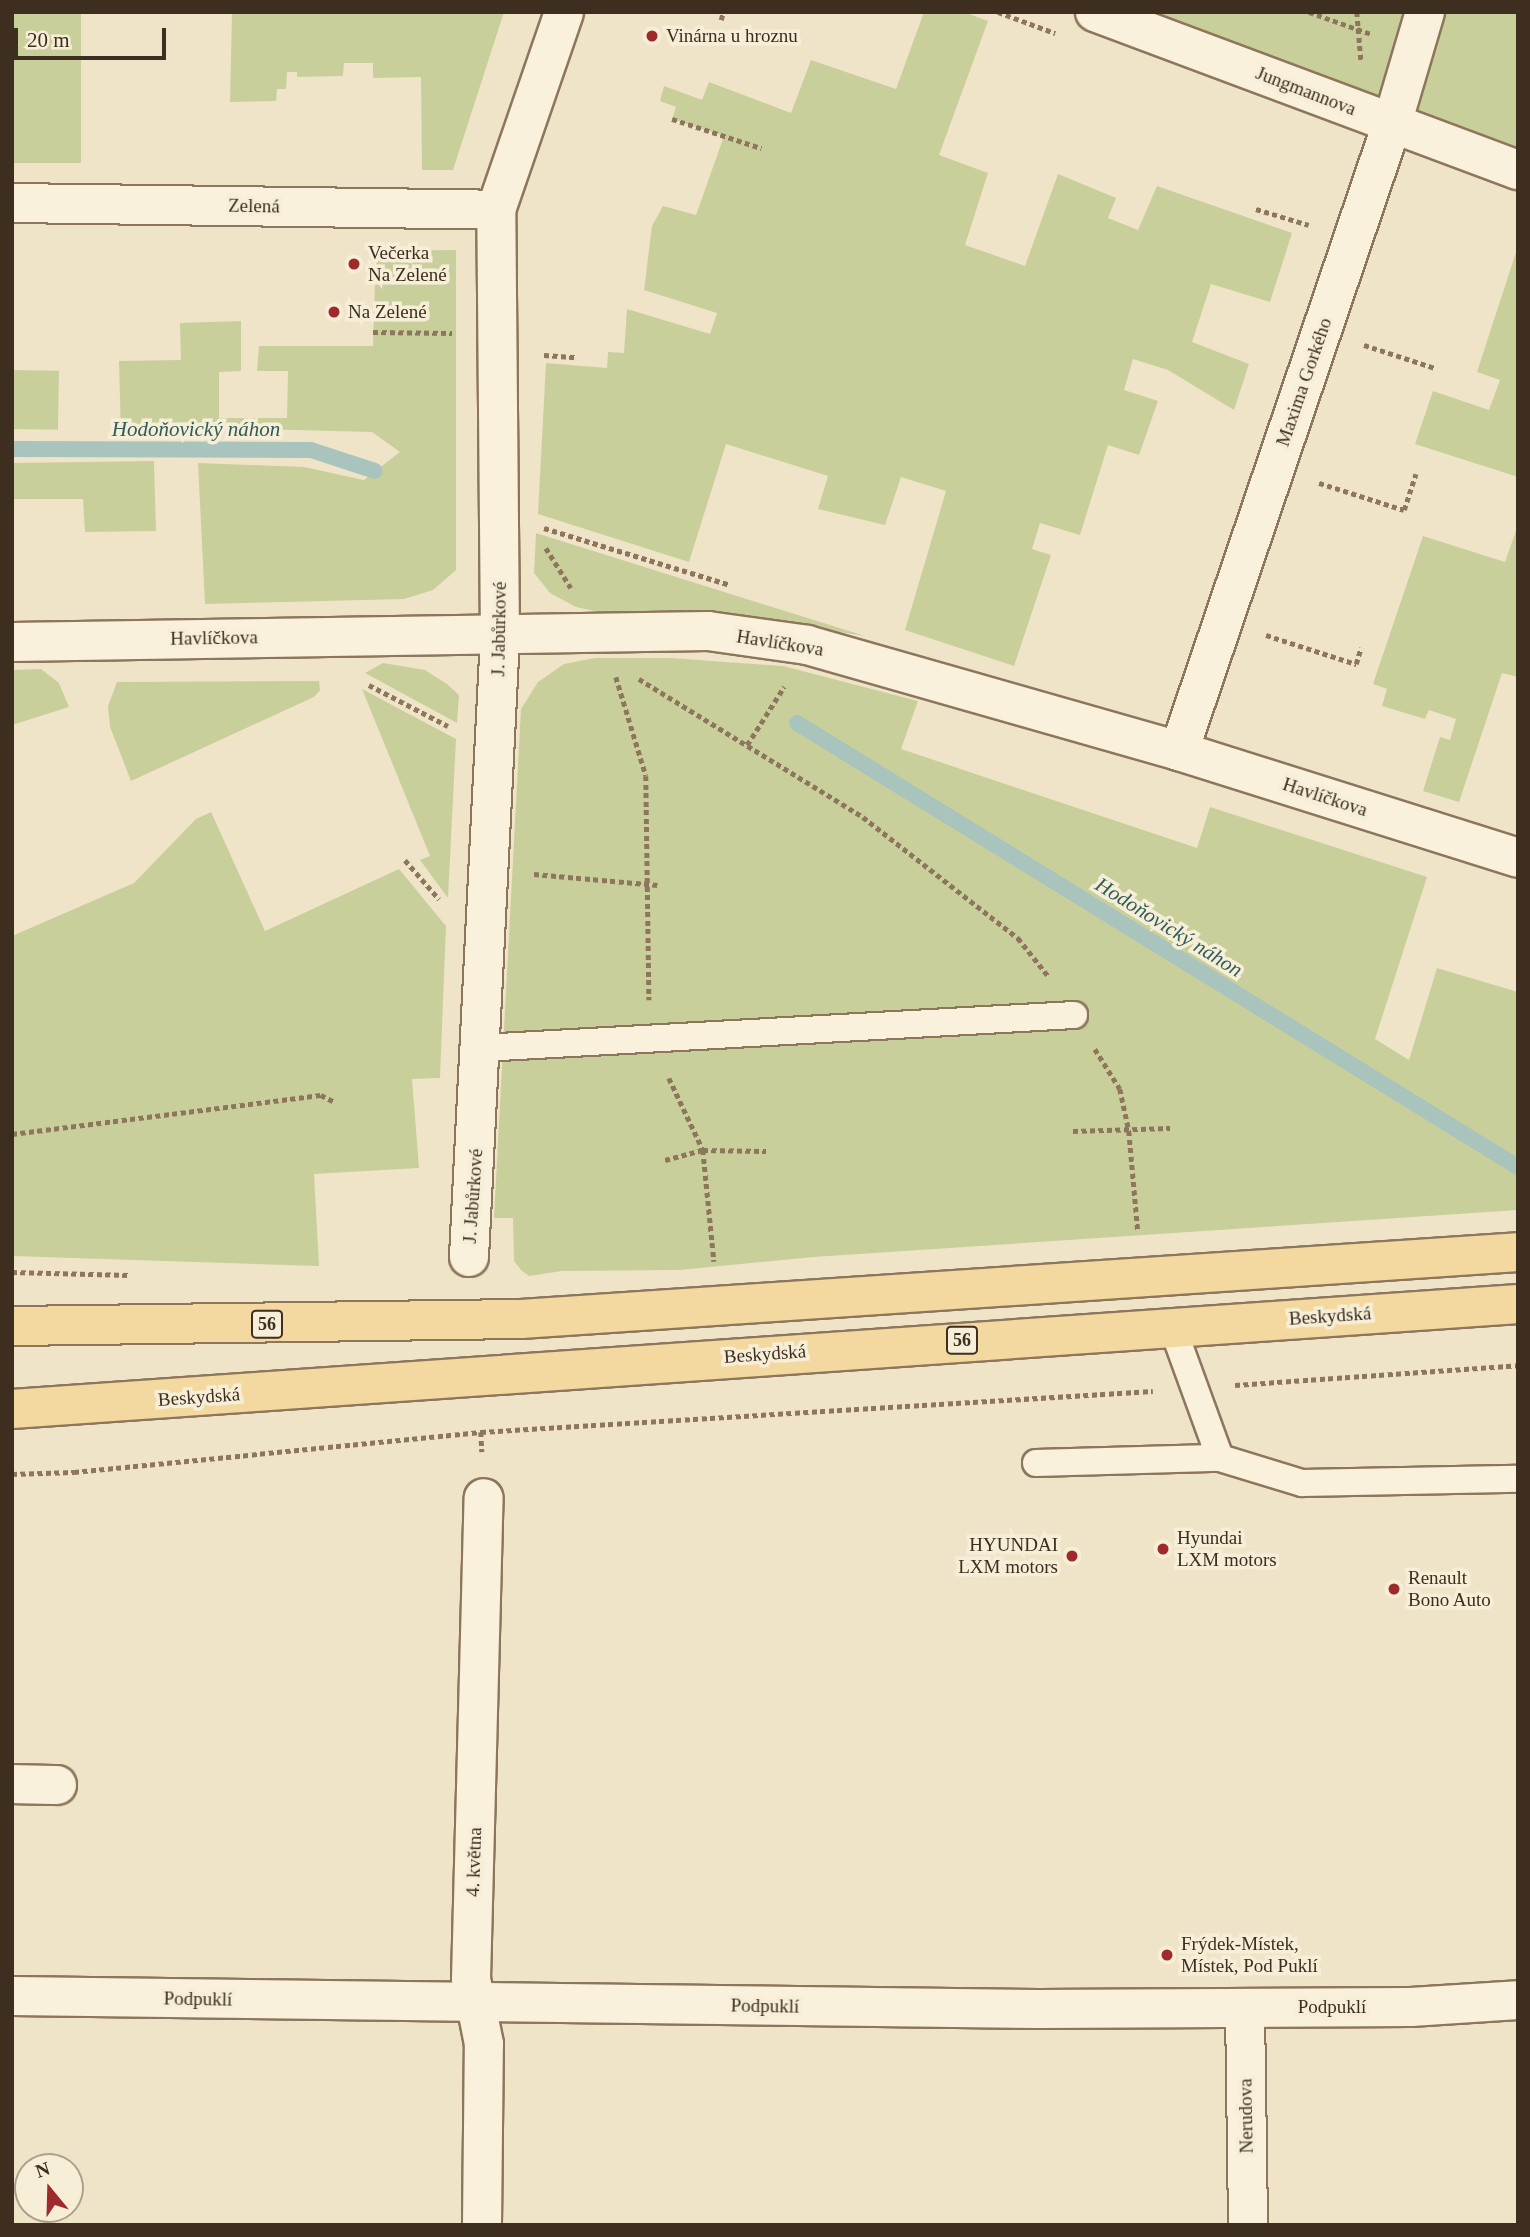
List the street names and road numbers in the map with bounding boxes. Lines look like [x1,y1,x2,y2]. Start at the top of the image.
street label: Jungmannova [1253,61,1359,121]
street label: Zelená [228,194,280,218]
street label: Maxima Gorkého [1271,315,1337,449]
street label: J. Jabůrkové [487,581,511,677]
street label: Havlíčkova [735,625,825,661]
street label: Havlíčkova [170,626,258,650]
street label: Havlíčkova [1280,773,1370,821]
street label: J. Jabůrkové [458,1148,488,1244]
street label: Beskydská [1288,1302,1372,1330]
road number: 56 [250,1310,284,1338]
road number: 56 [944,1325,979,1354]
street label: Beskydská [723,1340,807,1368]
street label: Beskydská [157,1383,241,1411]
street label: 4. května [461,1827,487,1897]
street label: Podpuklí [163,1987,233,2011]
street label: Podpuklí [730,1994,800,2018]
street label: Podpuklí [1298,1996,1366,2018]
street label: Nerudova [1234,2078,1258,2154]

